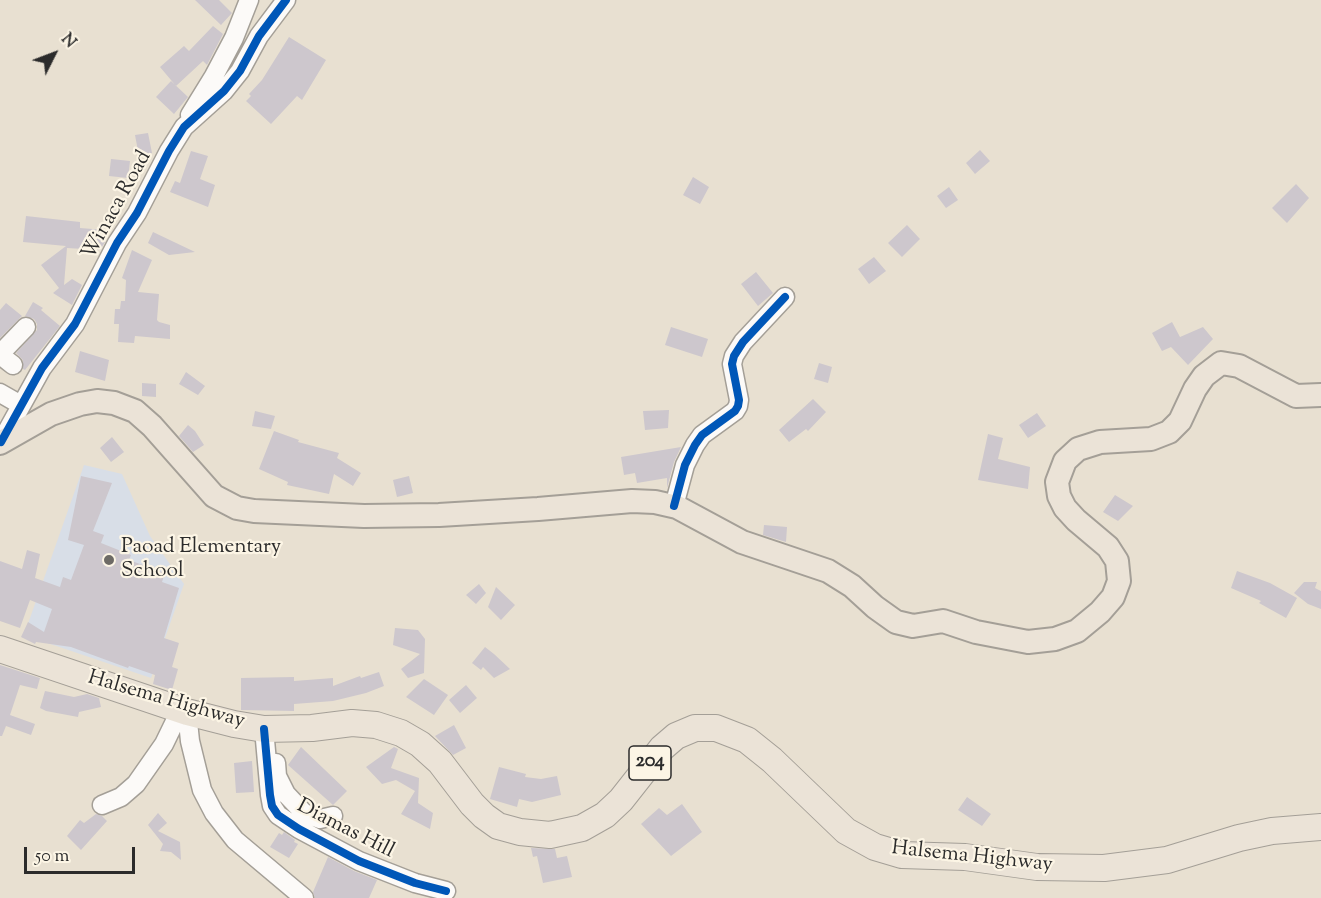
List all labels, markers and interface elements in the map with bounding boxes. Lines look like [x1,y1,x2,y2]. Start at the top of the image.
north arrow [24,24,84,84]
text: N [55,29,81,54]
street label: Winaca Road [78,147,158,265]
place label: Paoad Elementary School [121,535,281,585]
marker: Paoad Elementary School [102,553,116,567]
street label: Halsema Highway [85,667,247,735]
road number: 204 [629,746,671,780]
street label: Diamas Hill [292,795,398,865]
scale bar [27,835,138,873]
street label: Halsema Highway [890,837,1054,879]
text: 50 m [35,844,69,870]

